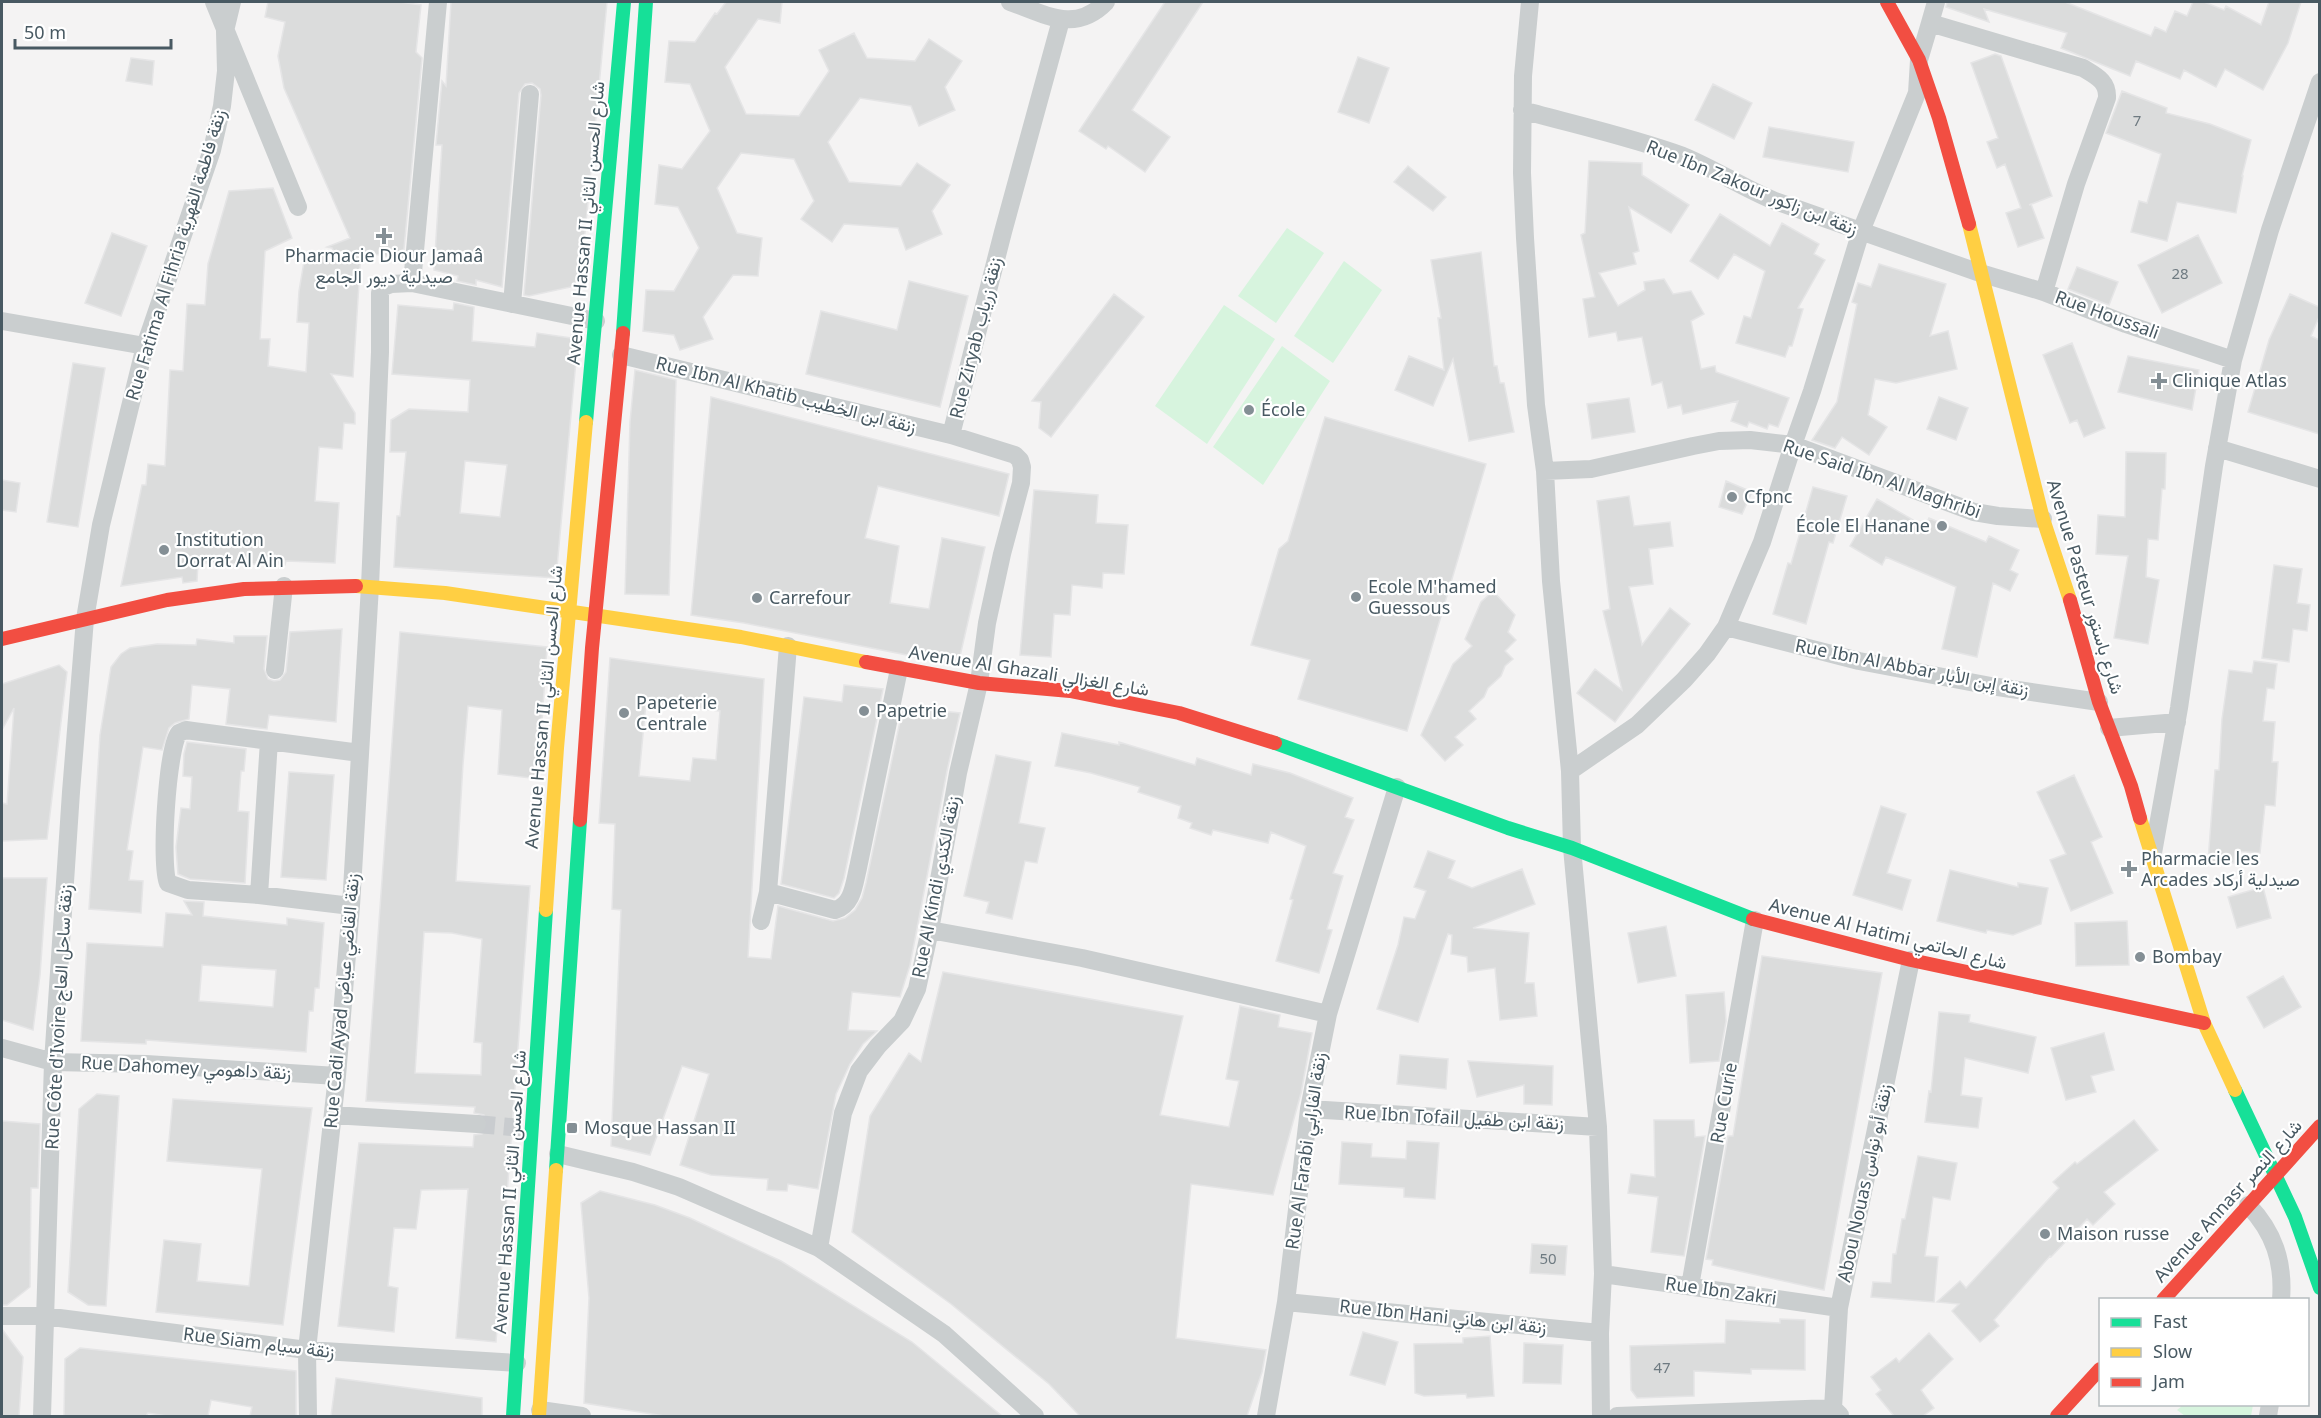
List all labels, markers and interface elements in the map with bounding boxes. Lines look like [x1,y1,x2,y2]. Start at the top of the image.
scale bar [15,12,171,50]
text: 50 m [24,20,66,44]
street label: Avenue Hassan II شارع الحسن الثاني [561,80,613,366]
street label: Rue Fatima Al Fihria زنقة فاطمة الفهرية [119,106,231,403]
house number: 7 [2133,110,2141,130]
street label: Rue Ibn Zakour زنقة ابن زاكور [1643,134,1862,240]
marker: Pharmacie Diour Jamaâ صيدلية ديور الجامع [377,229,391,243]
place label: Pharmacie Diour Jamaâ صيدلية ديور الجامع [285,243,483,289]
street label: Rue Ziryab زنقة زرياب [943,254,1007,421]
house number: 28 [2171,263,2189,283]
street label: Rue Houssali [2052,284,2163,344]
street label: Rue Ibn Al Khatib زنقة ابن الخطيب [654,350,919,438]
place label: Clinique Atlas [2172,368,2287,392]
marker: Clinique Atlas [2150,372,2168,390]
place label: École [1261,397,1305,421]
marker: École [1242,403,1256,417]
street label: Rue Said Ibn Al Maghribi [1780,433,1984,523]
street label: Avenue Pasteur شارع باستور [2041,477,2130,697]
place label: Cfpnc [1744,484,1793,508]
marker: Cfpnc [1725,490,1739,504]
place label: École El Hanane [1796,513,1930,537]
marker: École El Hanane [1935,519,1949,533]
place label: Institution Dorrat Al Ain [176,527,284,572]
marker: Institution Dorrat Al Ain [157,543,171,557]
street label: Avenue Hassan II شارع الحسن الثاني [519,564,571,850]
place label: Ecole M'hamed Guessous [1368,574,1497,619]
place label: Carrefour [769,585,851,609]
marker: Ecole M'hamed Guessous [1349,590,1363,604]
marker: Carrefour [750,591,764,605]
street label: Rue Ibn Al Abbar زنقة إبن الأبار [1793,633,2031,702]
street label: Avenue Al Ghazali شارع الغزالي [907,639,1151,705]
place label: Papeterie Centrale [636,690,717,735]
place label: Papetrie [876,698,947,722]
marker: Papetrie [857,704,871,718]
marker: Papeterie Centrale [617,706,631,720]
street label: Rue Al Kindi زنقة الكندي [906,794,968,981]
place label: Pharmacie les Arcades صيدلية أركاد [2141,846,2300,891]
marker: Pharmacie les Arcades صيدلية أركاد [2122,862,2136,876]
street label: Rue Cadi Ayad زنقة القاضي عياض [318,872,368,1130]
street label: Rue Côte d'Ivoire زنقة ساحل العاج [39,884,78,1150]
street label: Avenue Al Hatimi شارع الحاتمي [1766,892,2010,978]
place label: Bombay [2152,944,2223,968]
marker: Bombay [2133,950,2147,964]
street label: Avenue Hassan II شارع الحسن الثاني [487,1049,535,1335]
street label: Rue Dahomey زنقة داهومي [80,1050,292,1088]
street label: Rue Al Farabi زنقة الفارابي [1279,1051,1335,1252]
street label: Rue Curie [1704,1060,1742,1145]
street label: Abou Nouas زنقة أبو نواس [1831,1081,1897,1284]
street label: Rue Ibn Tofail زنقة ابن طفيل [1344,1099,1565,1135]
street label: Avenue Annasr شارع النصر [2148,1114,2308,1288]
place label: Mosque Hassan II [584,1115,736,1139]
marker: Mosque Hassan II [565,1121,579,1135]
place label: Maison russe [2057,1221,2169,1245]
marker: Maison russe [2038,1227,2052,1241]
house number: 50 [1539,1248,1557,1268]
street label: Rue Ibn Zakri [1664,1270,1778,1310]
street label: Rue Ibn Hani زنقة ابن هاني [1338,1293,1548,1343]
legend [2099,1298,2309,1406]
text: Fast [2153,1309,2188,1333]
street label: Rue Siam زنقة سيام [182,1321,336,1364]
text: Slow [2153,1339,2192,1363]
house number: 47 [1653,1357,1671,1377]
text: Jam [2151,1369,2185,1393]

